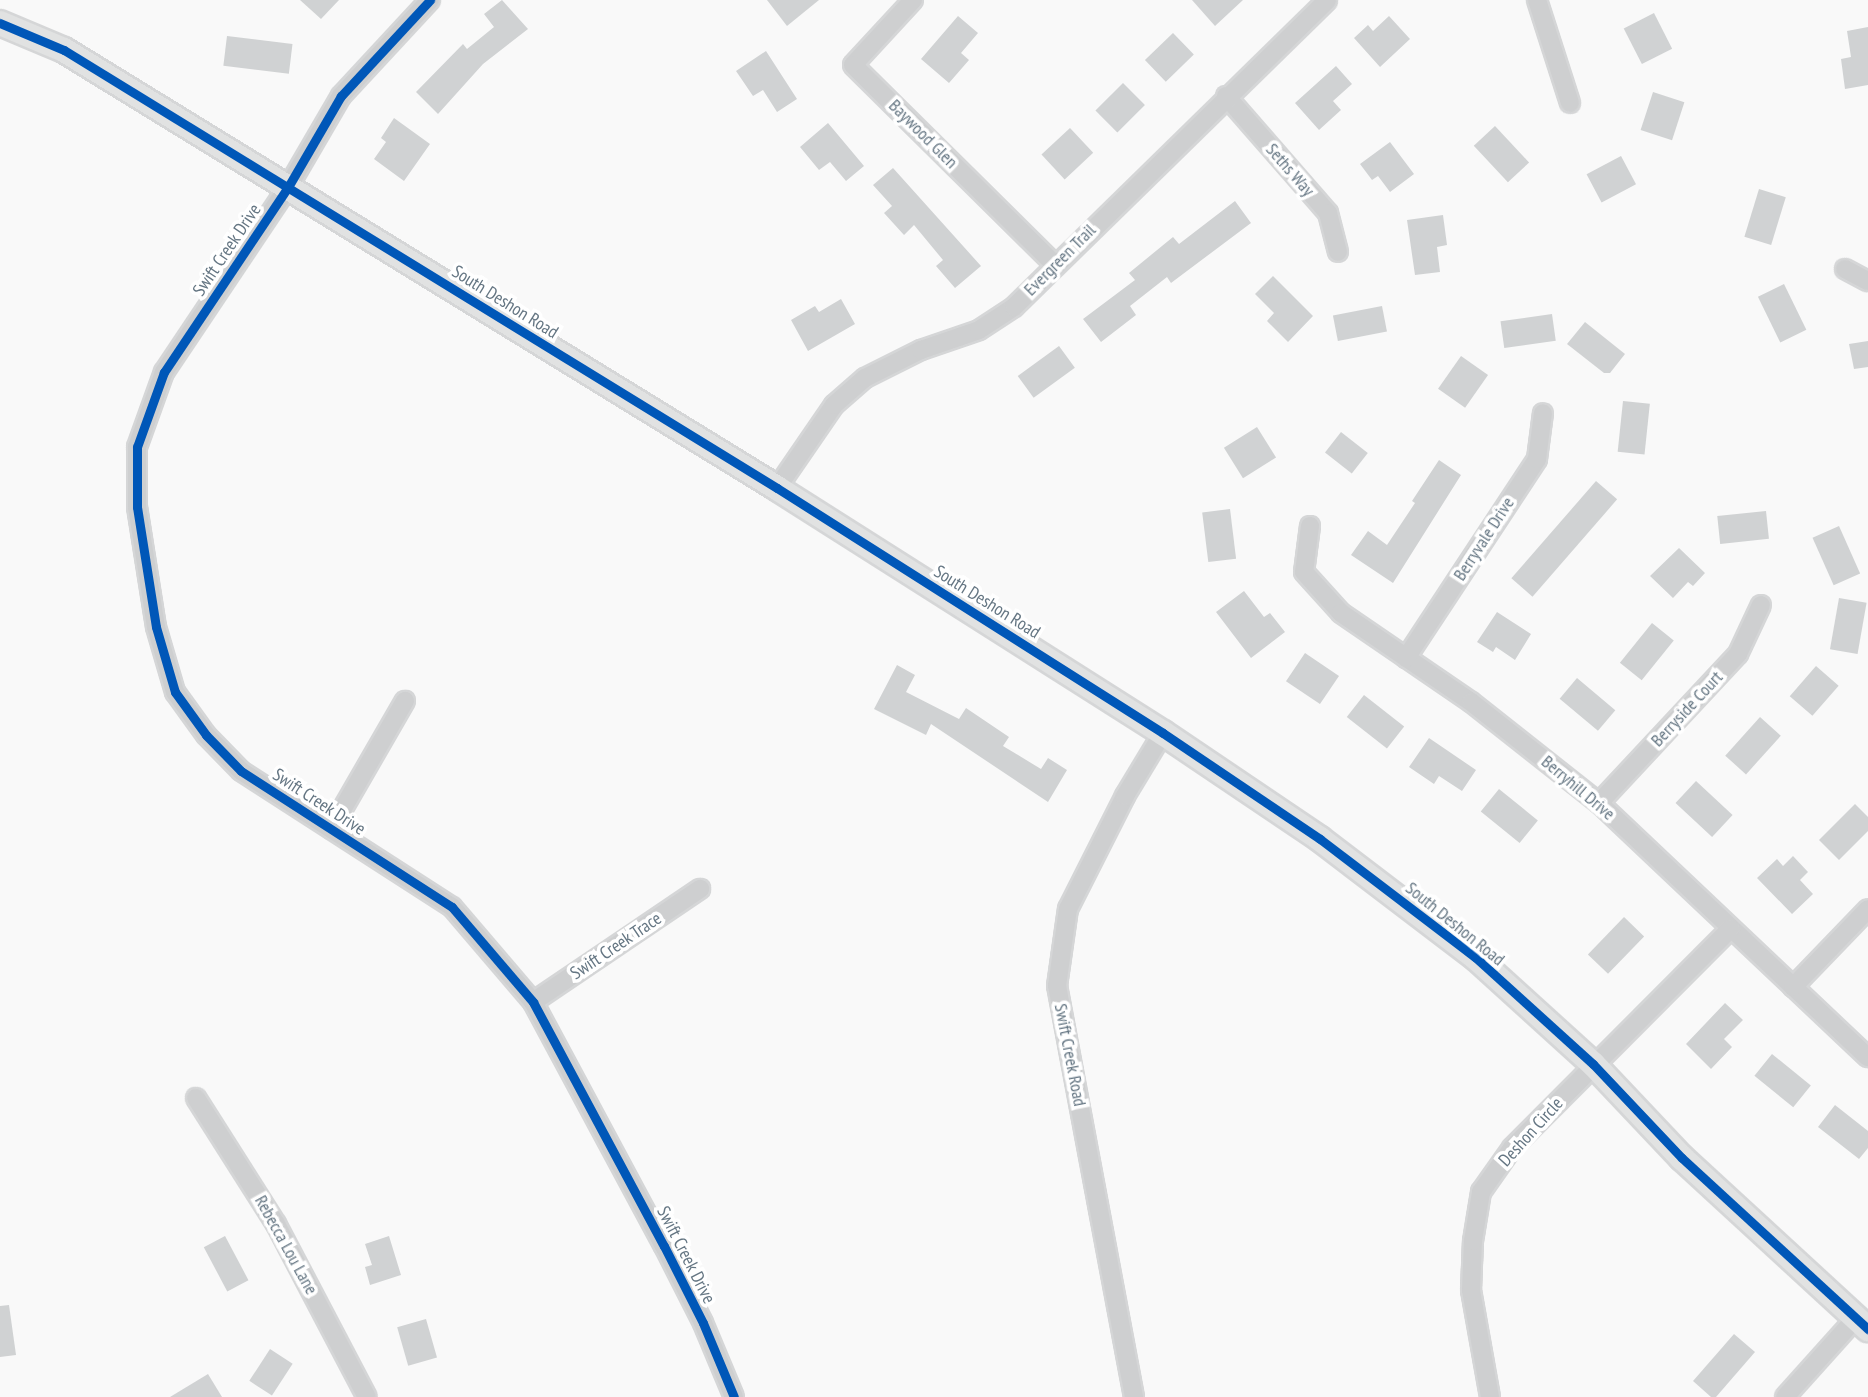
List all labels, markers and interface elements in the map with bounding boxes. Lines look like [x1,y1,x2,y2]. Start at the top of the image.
street label: Baywood Glen [884,95,962,173]
street label: Seths Way [1261,139,1319,201]
street label: Swift Creek Drive [188,200,266,300]
street label: Evergreen Trail [1019,219,1101,301]
street label: South Deshon Road [448,261,562,343]
street label: Berryvale Drive [1449,493,1519,585]
street label: South Deshon Road [930,561,1044,643]
street label: Berryside Court [1647,667,1727,751]
street label: Berryhill Drive [1537,751,1619,825]
street label: Swift Creek Drive [268,764,370,840]
street label: South Deshon Road [1401,878,1509,970]
street label: Swift Creek Trace [566,907,666,985]
street label: Swift Creek Road [1049,1002,1091,1108]
street label: Deshon Circle [1494,1093,1568,1171]
street label: Rebecca Lou Lane [250,1192,322,1298]
street label: Swift Creek Drive [652,1203,720,1307]

